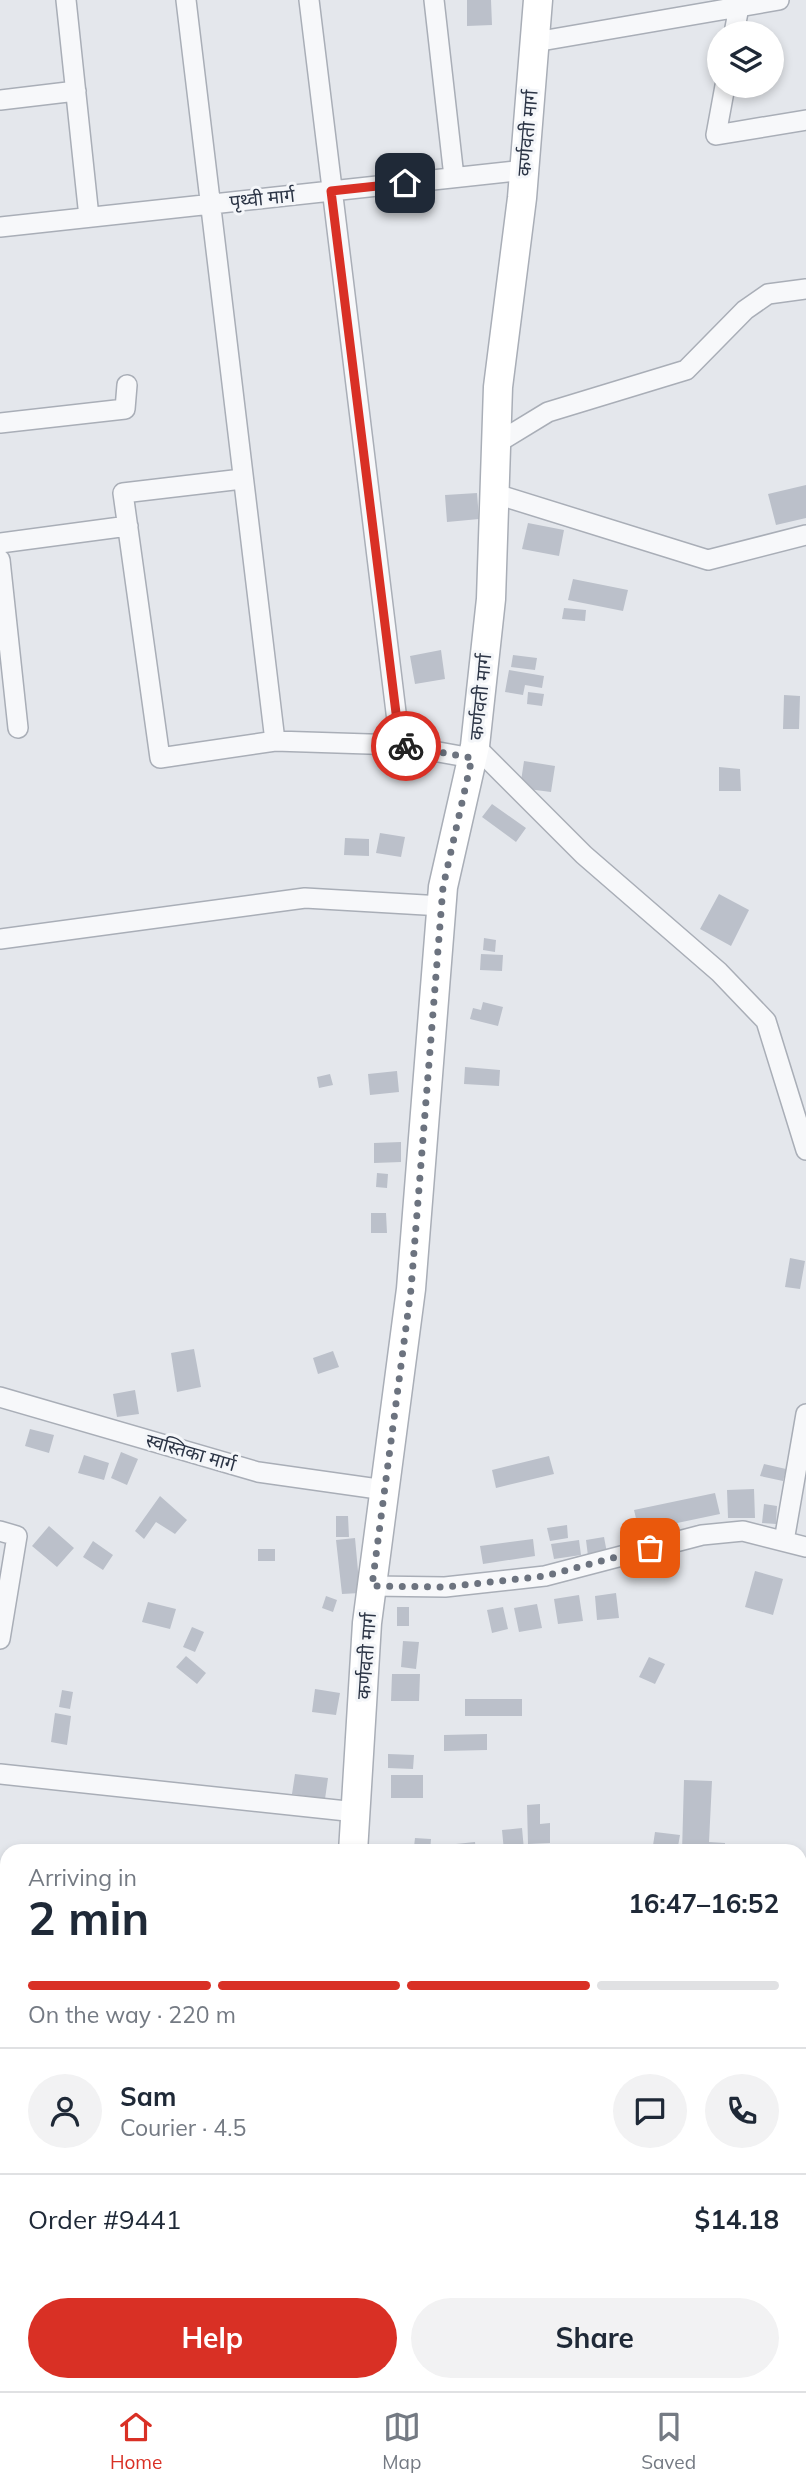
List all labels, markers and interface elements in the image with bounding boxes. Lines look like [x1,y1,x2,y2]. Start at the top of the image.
map controls [707,21,784,98]
button: layers [707,21,784,98]
street label: कर्णवती मार्ग [511,88,543,177]
pin [375,153,435,213]
icon: home [386,164,424,202]
street label: पृथ्वी मार्ग [228,183,297,214]
street label: कर्णवती मार्ग [464,652,497,741]
courier [371,711,441,781]
icon: bike [387,727,425,765]
street label: स्वस्तिका मार्ग [143,1428,240,1477]
pin [620,1518,680,1578]
icon: bag [631,1529,669,1567]
street label: कर्णवती मार्ग [351,1611,381,1700]
text: Arriving in [28,1863,137,1892]
text: 16:47–16:52 [628,1887,779,1920]
text: 2 min [28,1889,149,1947]
text: On the way · 220 m [28,2000,236,2029]
button: person [28,2074,102,2148]
button: chat [613,2074,687,2148]
button: phone [705,2074,779,2148]
text: Sam [120,2080,176,2113]
text: Courier · 4.5 [120,2113,246,2142]
text: Order #9441 [28,2203,181,2236]
text: $14.18 [695,2203,779,2236]
button: Help [28,2298,397,2378]
button: Share [411,2298,779,2378]
tab: Home [110,2408,162,2474]
tab: Map [382,2408,421,2474]
tab: Saved [641,2408,696,2474]

